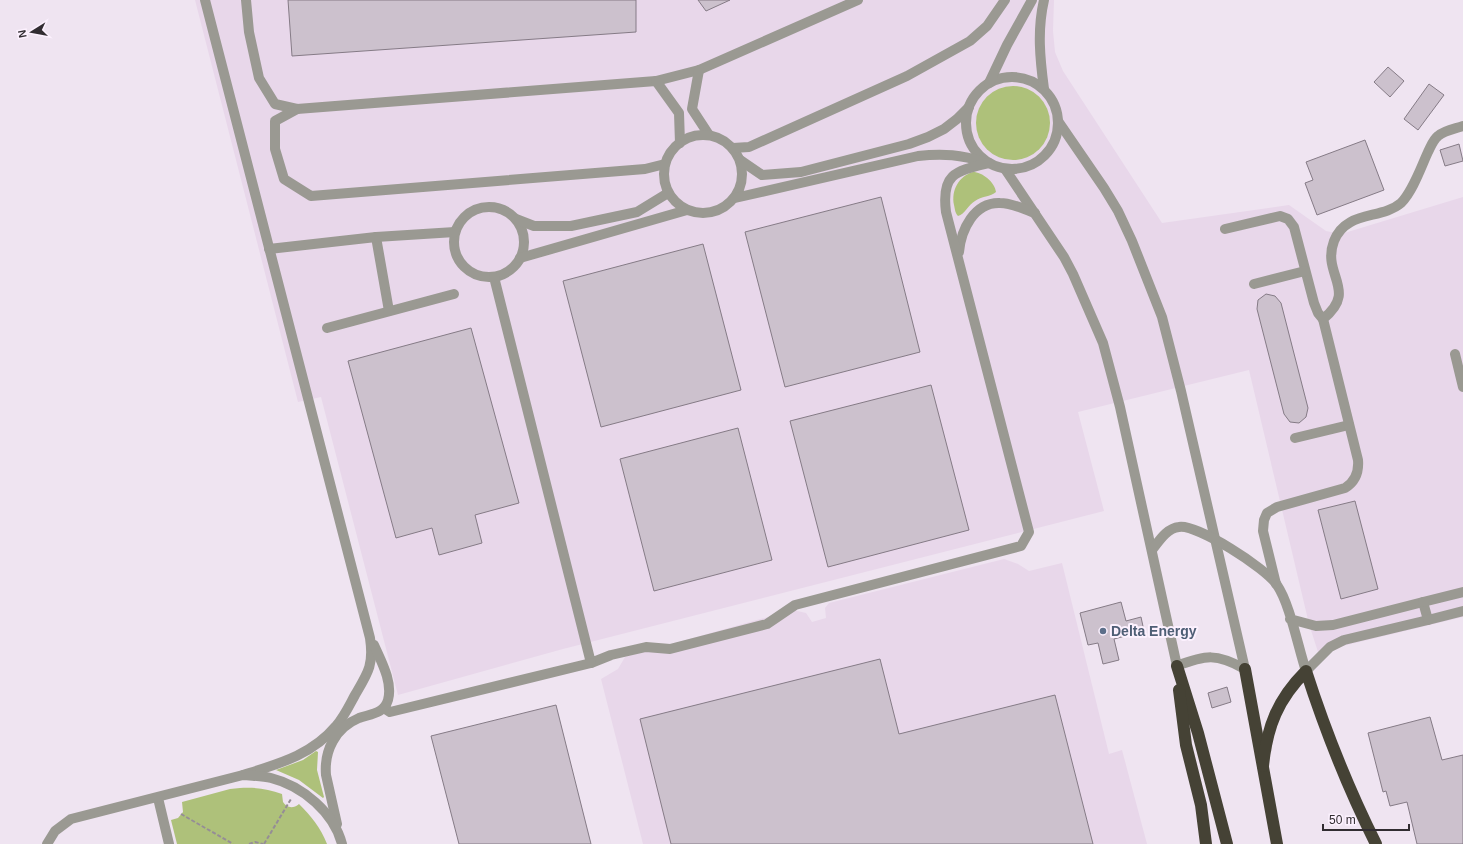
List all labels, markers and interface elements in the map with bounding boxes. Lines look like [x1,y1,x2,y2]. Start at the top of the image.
north arrow [12,12,52,52]
text: N [16,29,29,39]
place label: Delta Energy [1111,623,1197,639]
marker: Delta Energy [1098,626,1108,636]
scale bar [1323,806,1409,832]
text: 50 m [1329,813,1356,827]

